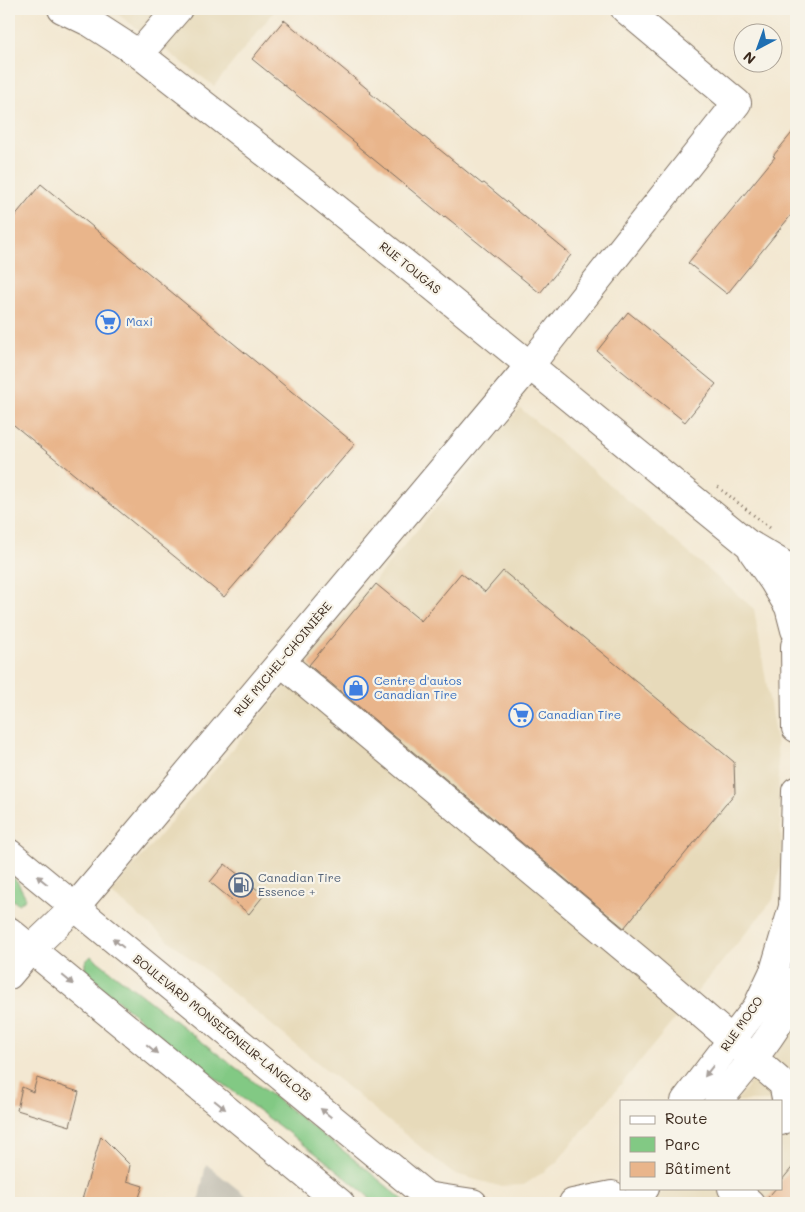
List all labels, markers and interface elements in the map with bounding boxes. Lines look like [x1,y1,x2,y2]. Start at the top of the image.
north arrow [732,22,782,72]
text: N [739,48,759,69]
street label: RUE TOUGAS [377,238,445,297]
supermarket icon: Maxi [95,309,121,335]
place label: Maxi [126,313,153,329]
street label: RUE MICHEL-CHOINIÈRE [230,598,335,719]
place label: Centre d'autos Canadian Tire [374,672,462,702]
shop icon: Centre d'autos Canadian Tire [343,675,369,701]
supermarket icon: Canadian Tire [508,702,534,728]
place label: Canadian Tire [538,706,621,722]
place label: Canadian Tire Essence + [258,869,341,899]
fuel station icon: Canadian Tire Essence + [228,872,254,898]
one-way arrow [36,874,49,885]
one-way arrow [112,938,124,949]
street label: BOULEVARD MONSEIGNEUR-LANGLOIS [130,950,315,1104]
one-way arrow [62,974,75,985]
street label: RUE MOCO [716,993,766,1054]
one-way arrow [146,1043,158,1054]
one-way arrow [703,1064,714,1077]
one-way arrow [213,1099,226,1110]
legend [620,1100,782,1190]
one-way arrow [319,1108,332,1119]
text: Route [665,1108,708,1128]
text: Parc [665,1134,700,1154]
text: Bâtiment [665,1158,731,1178]

